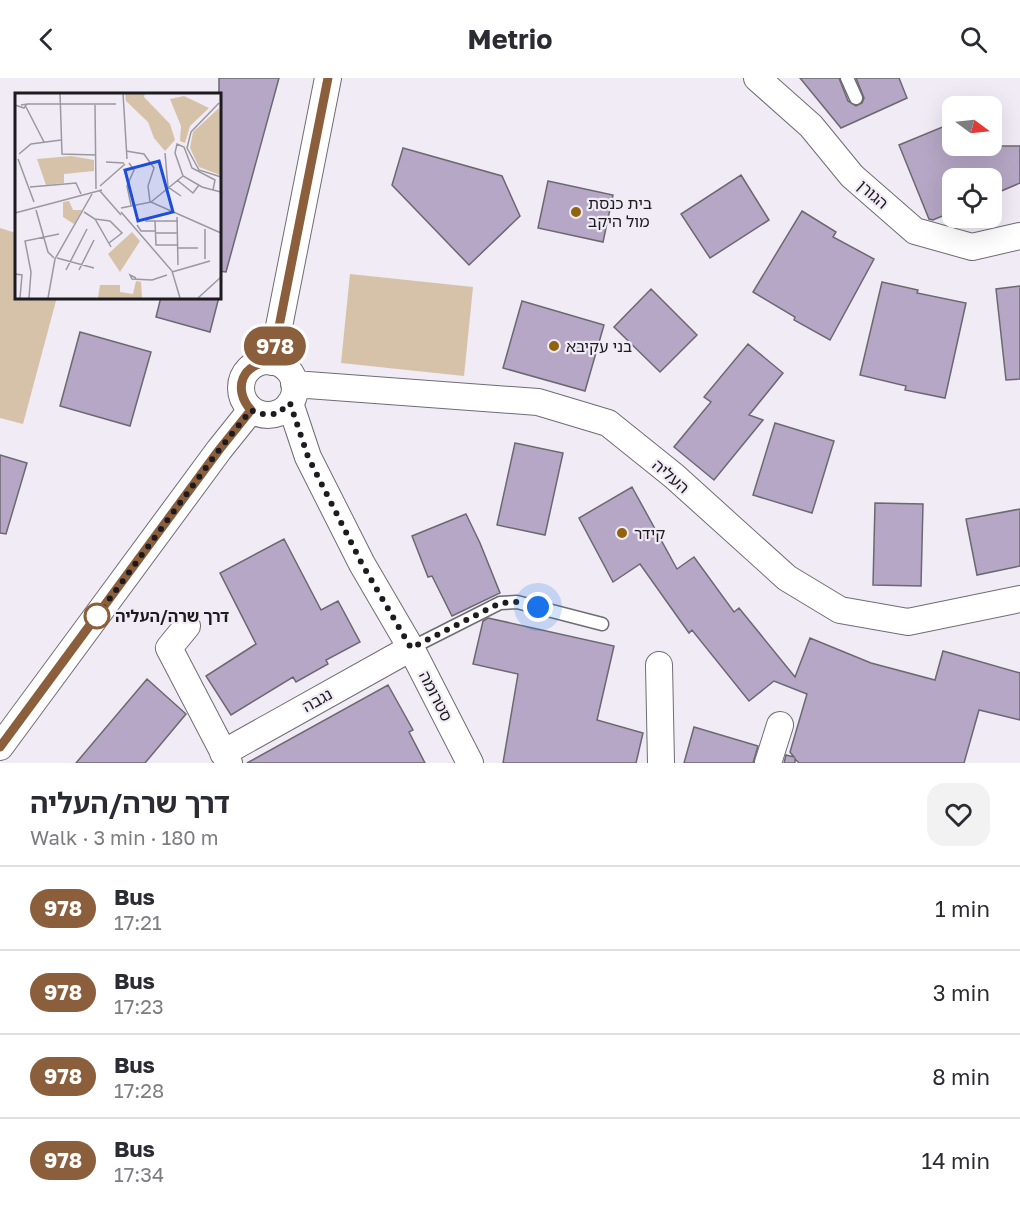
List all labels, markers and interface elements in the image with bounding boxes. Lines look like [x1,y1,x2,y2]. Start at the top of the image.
icon: back [30,23,63,56]
text: Metrio [468,23,552,55]
icon: search [957,23,990,56]
inset map [15,93,220,298]
north arrow [942,96,1002,156]
map controls [942,96,1002,228]
button: locate [942,168,1002,228]
street label: הגורן [853,175,893,213]
place label: בית כנסת מול היקב [588,193,652,231]
marker: בית כנסת מול היקב [569,205,583,219]
line badge: 978 [240,326,310,366]
text: 978 [256,333,294,359]
place label: בני עקיבא [566,336,632,356]
marker: בני עקיבא [547,339,561,353]
street label: העליה [648,455,694,497]
place label: קידר [634,523,665,543]
marker: קידר [615,526,629,540]
your location [523,592,553,622]
marker: דרך שרה/העליה [84,603,110,629]
place label: דרך שרה/העליה [115,606,229,626]
street label: סטרומה [415,667,457,725]
street label: נגבה [298,684,336,716]
button: heart [927,783,990,846]
text: דרך שרה/העליה [30,786,230,819]
text: Walk · 3 min · 180 m [30,825,218,849]
text: Bus [114,883,155,910]
text: 978 [44,895,82,921]
text: 1 min [935,895,990,922]
text: 17:21 [114,910,162,934]
text: Bus [114,967,155,994]
text: 978 [44,979,82,1005]
text: 3 min [933,979,990,1006]
text: 17:23 [114,994,164,1018]
text: Bus [114,1051,155,1078]
text: 978 [44,1063,82,1089]
text: 8 min [932,1063,990,1090]
text: 17:28 [114,1078,164,1102]
text: Bus [114,1135,155,1162]
text: 978 [44,1147,82,1173]
text: 14 min [922,1147,990,1174]
text: 17:34 [114,1162,164,1186]

